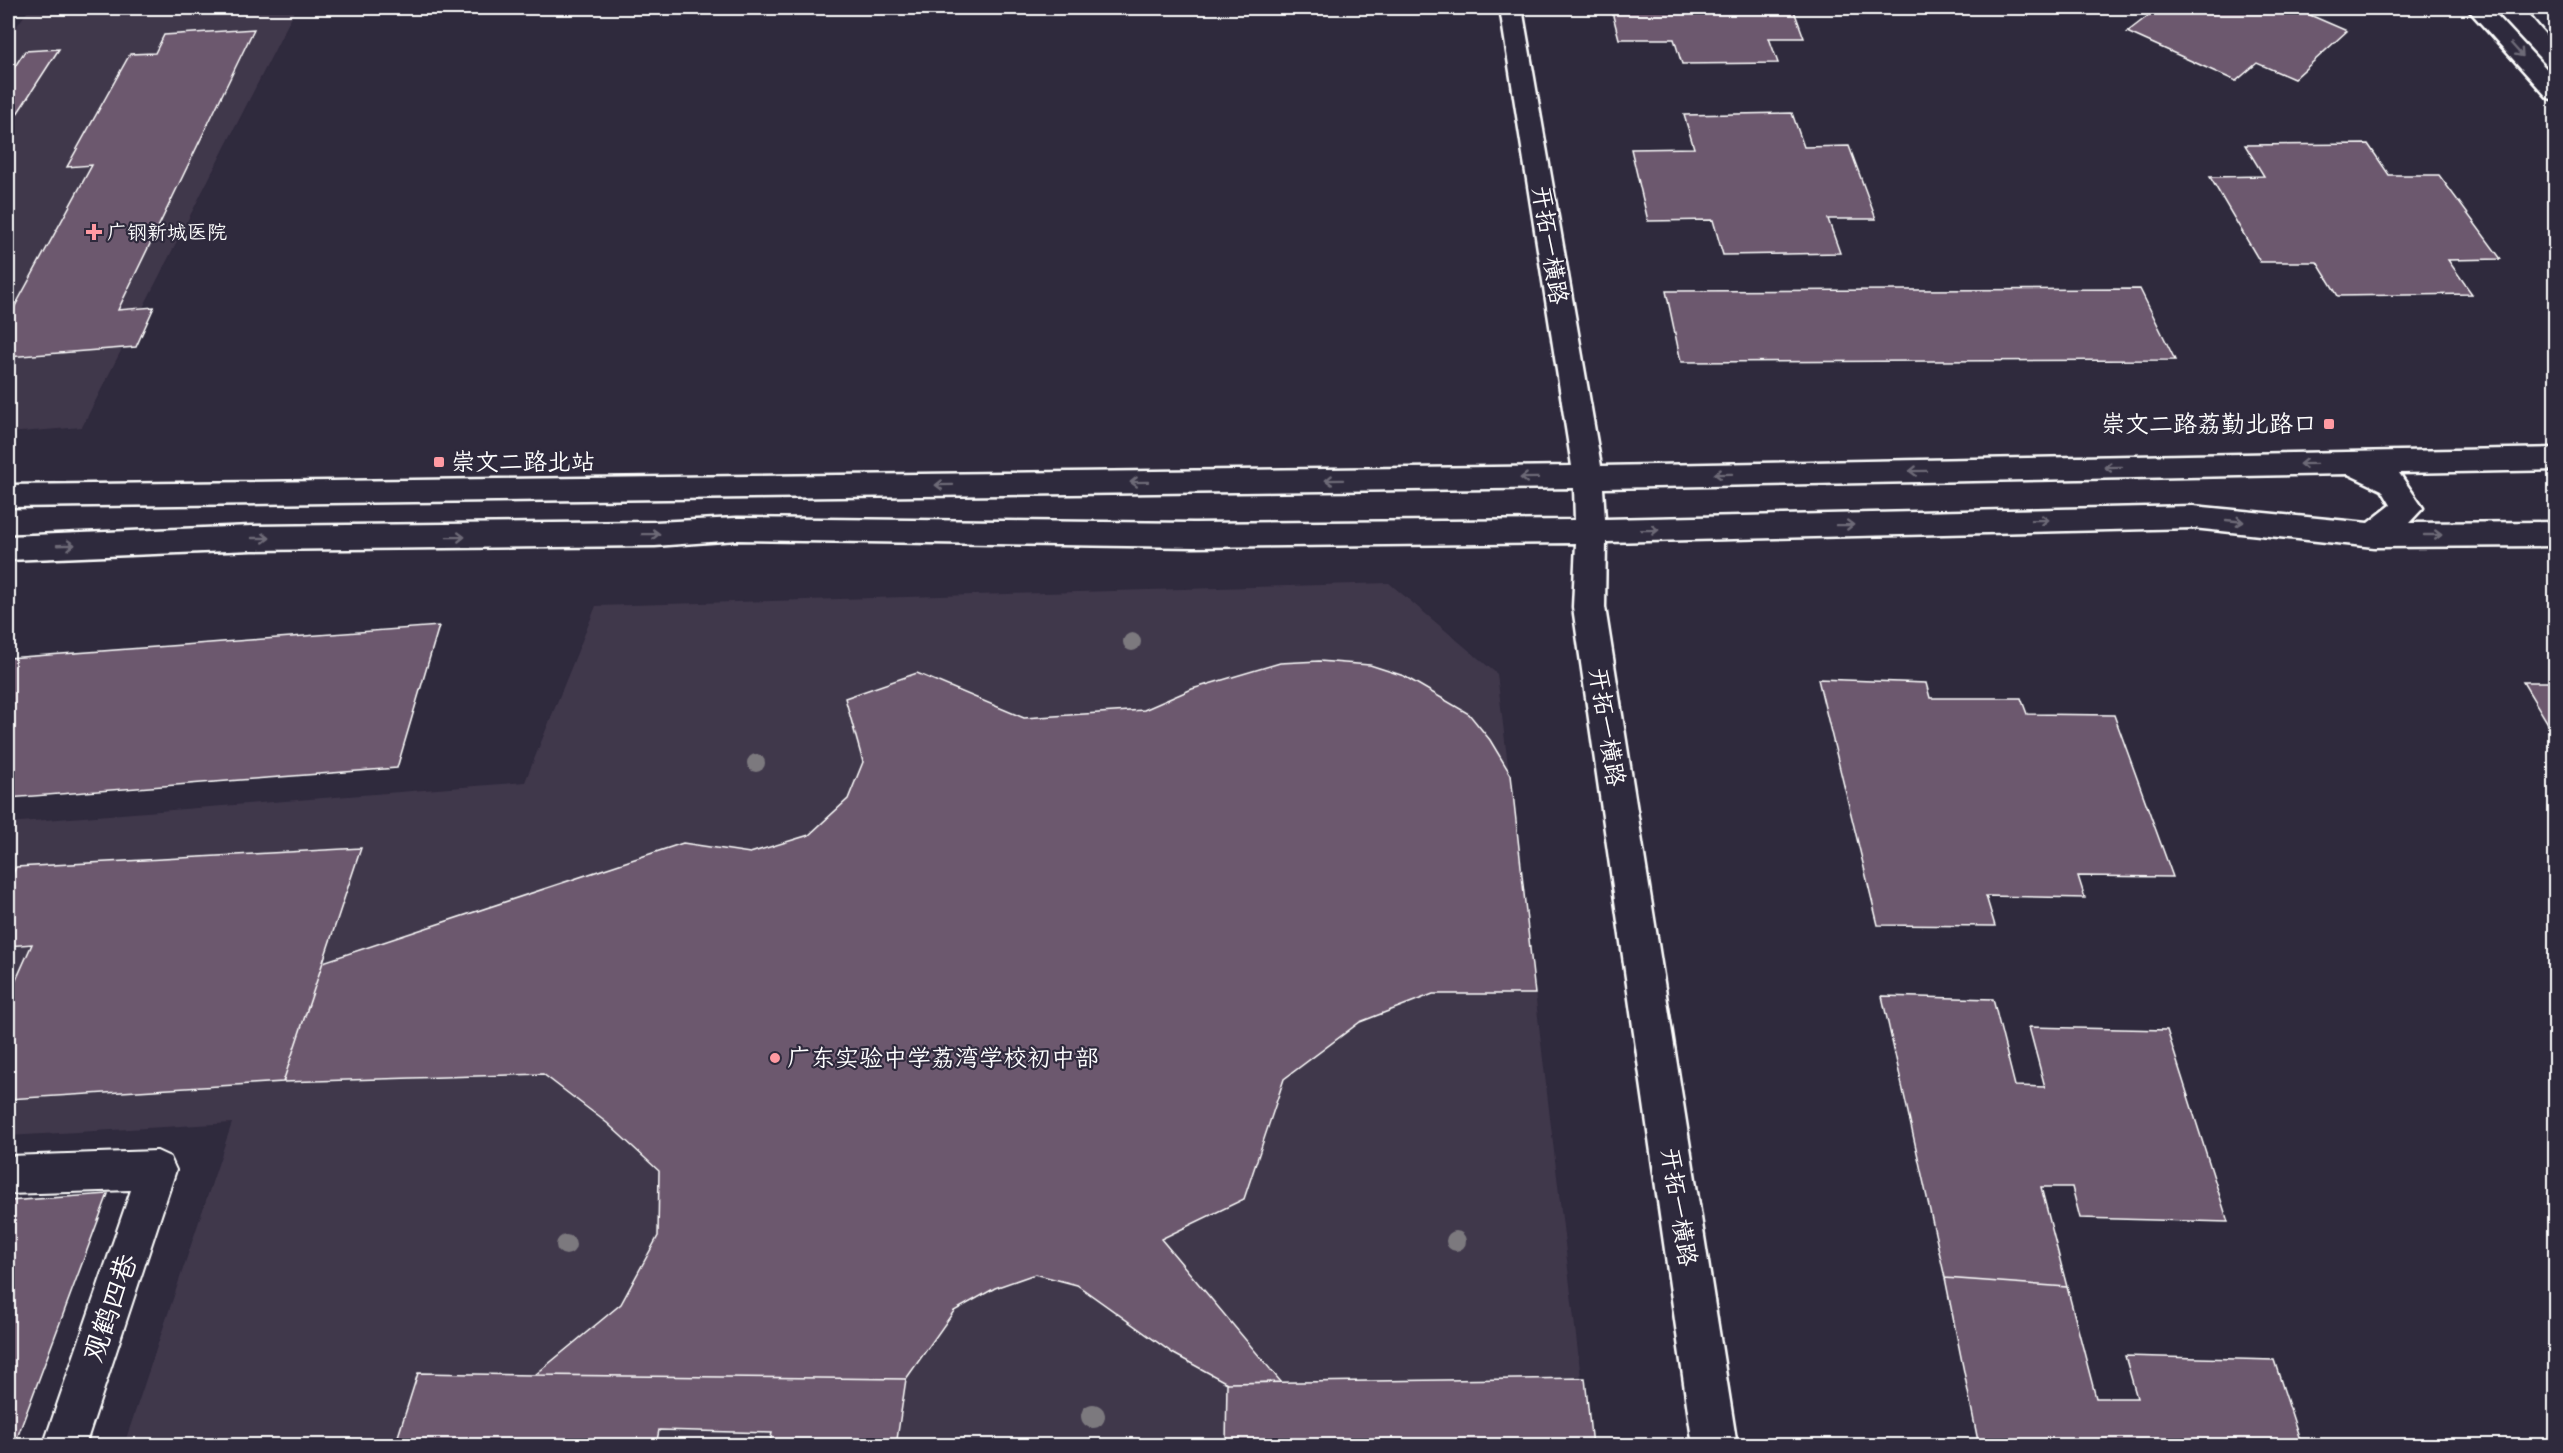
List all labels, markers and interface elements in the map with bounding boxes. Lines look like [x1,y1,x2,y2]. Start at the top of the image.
one-way arrow [2510,43,2524,58]
street label: 开拓一横路 [1526,183,1574,307]
place label: 广钢新城医院 [107,220,227,245]
marker: 广钢新城医院 [85,223,103,241]
place label: 崇文二路荔勤北路口 [2101,409,2317,439]
marker: 崇文二路荔勤北路口 [2322,417,2336,431]
place label: 崇文二路北站 [451,447,595,477]
marker: 崇文二路北站 [432,455,446,469]
one-way arrow [2299,458,2319,469]
one-way arrow [2104,461,2124,473]
one-way arrow [1909,465,1929,477]
one-way arrow [1714,469,1734,480]
one-way arrow [1520,472,1540,484]
one-way arrow [1325,474,1345,486]
one-way arrow [1130,476,1150,488]
one-way arrow [935,479,955,491]
one-way arrow [2029,515,2049,526]
one-way arrow [2224,516,2244,527]
one-way arrow [1834,519,1854,531]
one-way arrow [1639,524,1659,535]
one-way arrow [640,528,660,540]
one-way arrow [2422,529,2442,541]
one-way arrow [445,531,465,543]
one-way arrow [250,532,270,544]
one-way arrow [55,540,75,551]
street label: 开拓一横路 [1583,665,1631,789]
place label: 广东实验中学荔湾学校初中部 [787,1043,1099,1073]
marker: 广东实验中学荔湾学校初中部 [768,1051,782,1065]
street label: 开拓一横路 [1655,1145,1703,1269]
street label: 观鹤四巷 [75,1248,145,1367]

